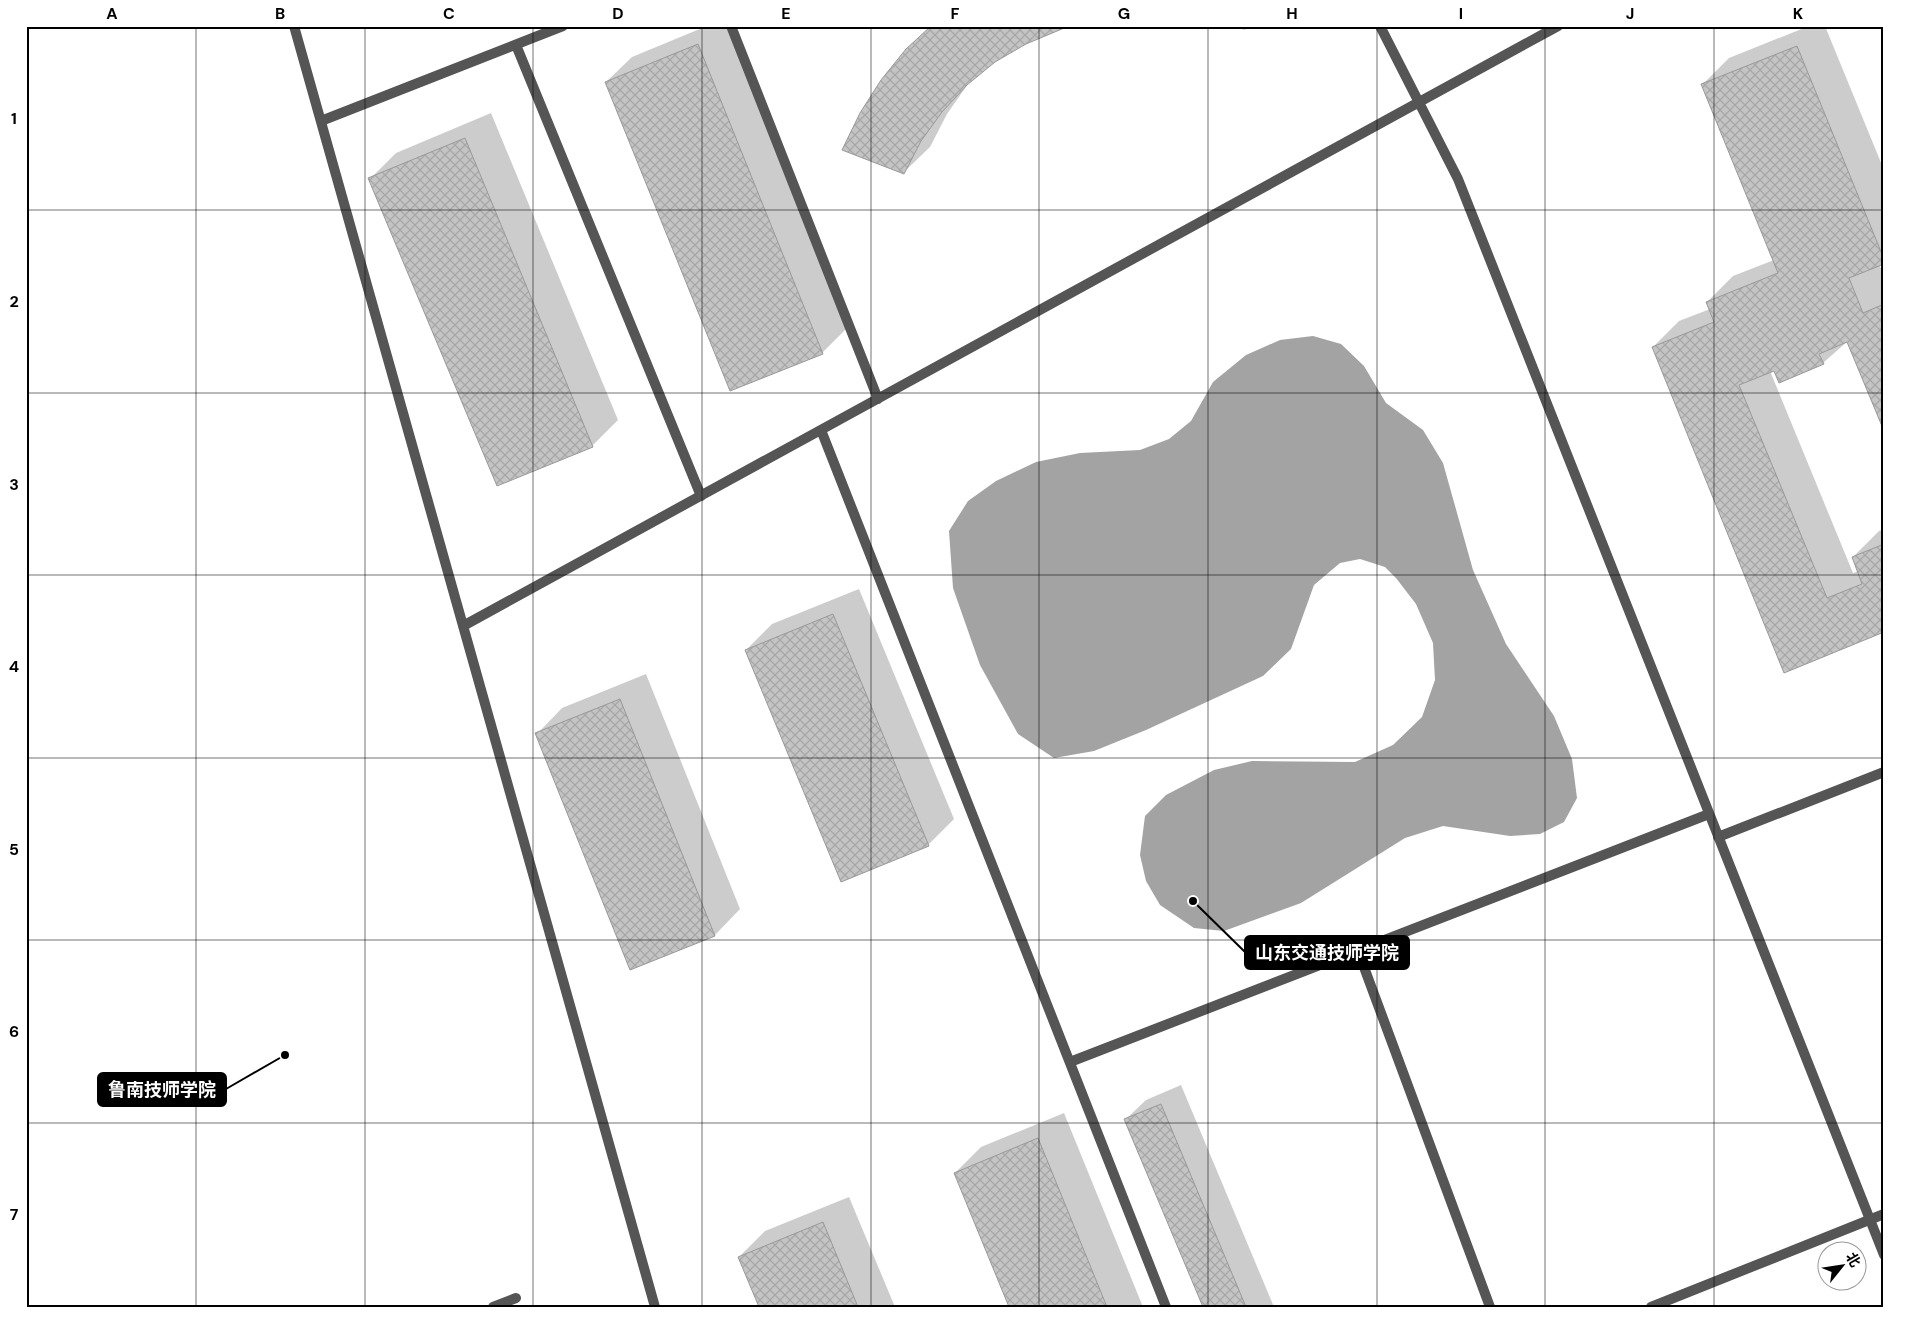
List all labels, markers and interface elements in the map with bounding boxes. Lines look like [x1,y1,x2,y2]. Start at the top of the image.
text: A [106,3,118,24]
text: B [275,3,285,24]
text: C [443,3,455,24]
text: D [612,3,624,24]
text: E [781,3,791,24]
text: F [951,3,960,24]
text: G [1118,3,1130,24]
text: H [1286,3,1298,24]
text: I [1459,3,1463,24]
text: J [1626,3,1634,24]
text: K [1793,3,1804,24]
text: 1 [11,108,17,129]
text: 2 [9,291,19,312]
text: 3 [9,474,19,495]
text: 4 [9,656,19,677]
text: 5 [9,839,19,860]
callout: 山东交通技师学院 [1245,936,1409,969]
text: 山东交通技师学院 [1255,941,1399,965]
text: 6 [9,1021,19,1042]
callout: 鲁南技师学院 [98,1073,226,1106]
text: 鲁南技师学院 [108,1078,216,1102]
text: 7 [10,1204,19,1225]
north arrow [1818,1240,1868,1290]
text: 北 [1842,1249,1865,1270]

